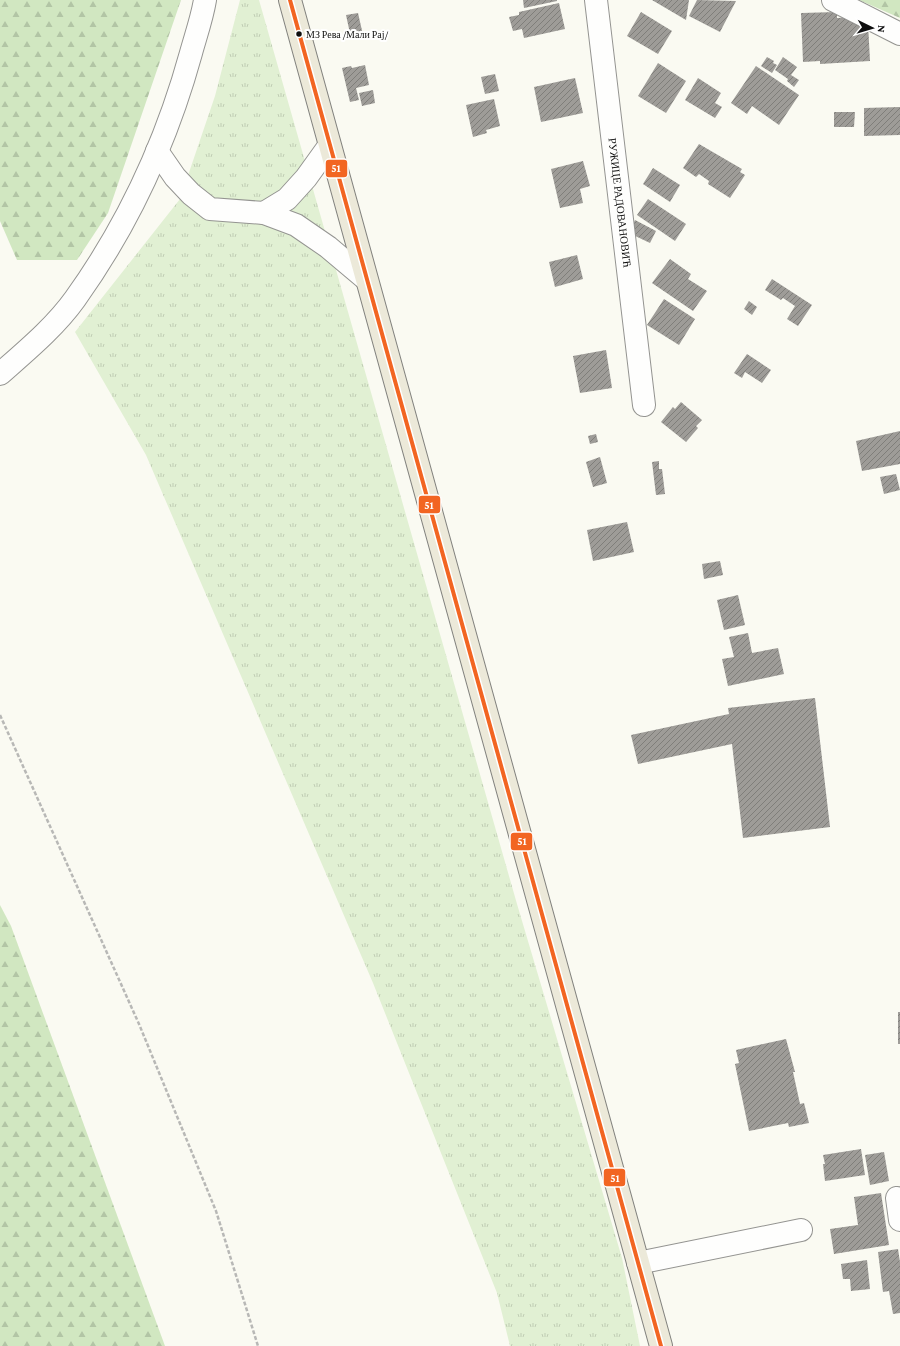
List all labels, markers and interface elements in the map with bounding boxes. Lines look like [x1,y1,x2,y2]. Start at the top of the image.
north arrow [852,8,892,48]
text: N [876,25,888,34]
marker: МЗ Рева /Мали Рај/ [294,29,304,39]
place label: МЗ Рева /Мали Рај/ [306,29,389,40]
street label: РУЖИЦЕ РАДОВАНОВИЋ [606,137,634,268]
line badge: 51 [325,159,348,178]
text: 51 [331,162,341,174]
line badge: 51 [418,495,441,514]
text: 51 [424,499,434,511]
line badge: 51 [510,832,533,851]
text: 51 [517,835,527,847]
line badge: 51 [603,1168,626,1187]
text: 51 [610,1172,620,1184]

